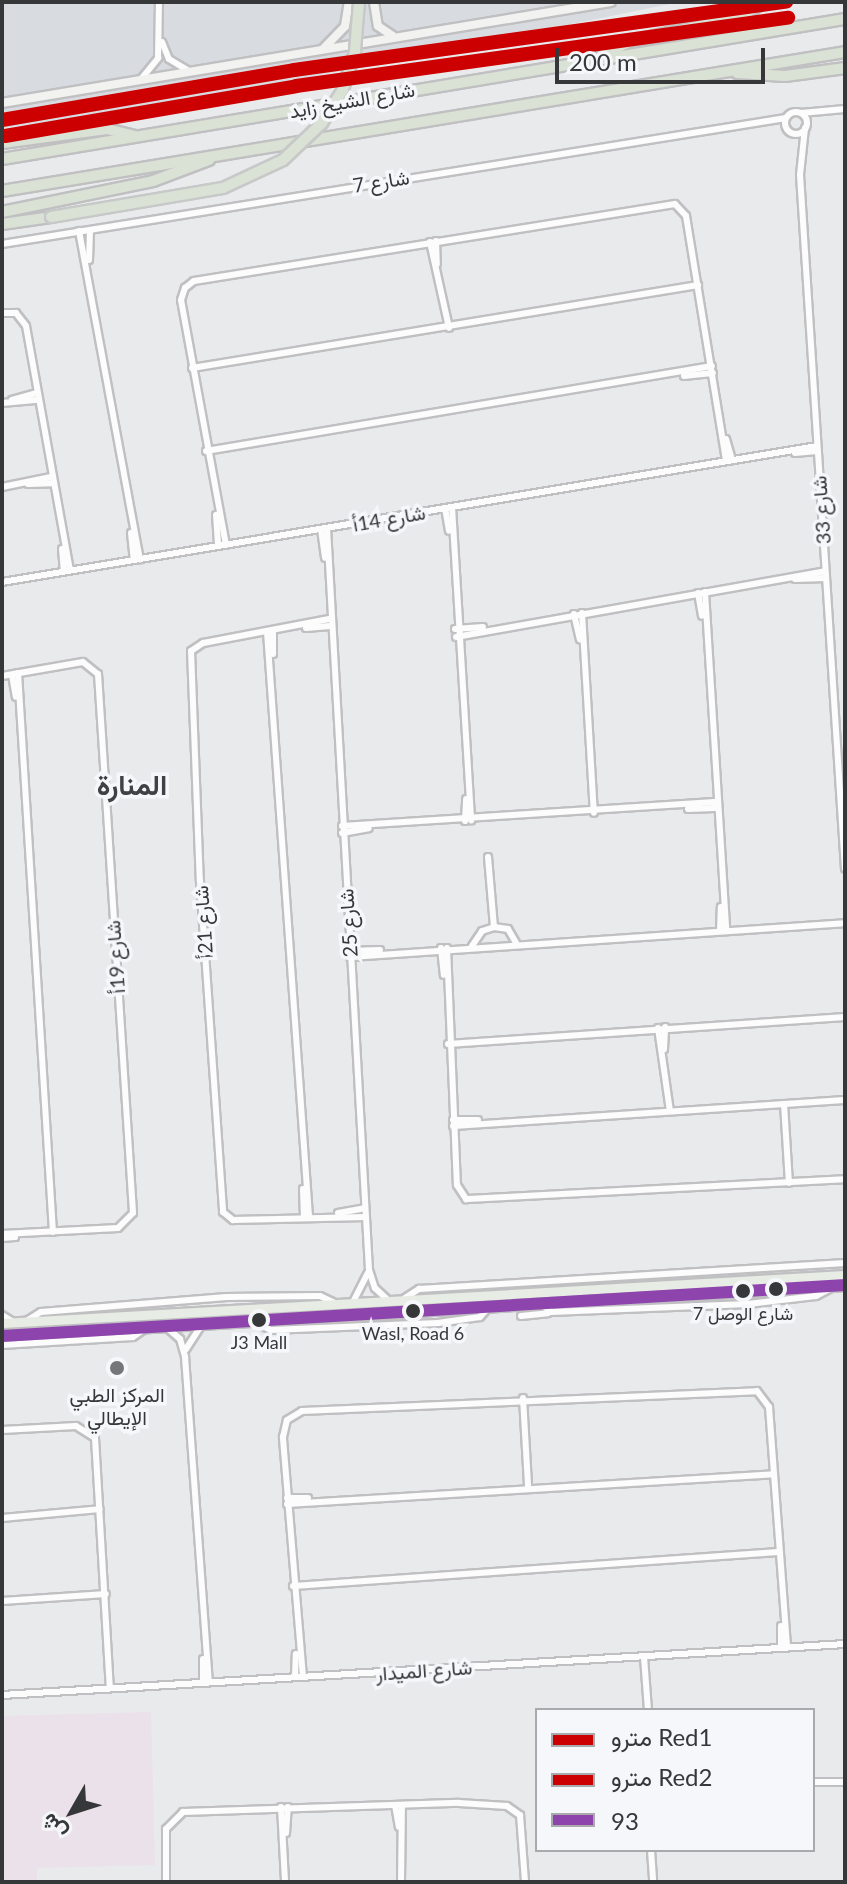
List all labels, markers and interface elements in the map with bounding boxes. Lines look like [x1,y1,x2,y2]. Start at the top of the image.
scale bar [559,32,769,82]
text: 200 m [569,47,637,76]
street label: شارع الشيخ زايد [287,77,417,123]
street label: شارع 7 [351,165,411,197]
street label: شارع 33 [807,475,835,545]
street label: شارع 14أ [351,500,427,536]
district label: المنارة [97,767,167,801]
street label: شارع 21أ [188,885,218,959]
street label: شارع 25 [334,888,362,958]
street label: شارع 19أ [100,920,130,994]
unlabelled marker [768,1281,784,1297]
marker: شارع الوصل 7 [735,1283,751,1299]
place label: شارع الوصل 7 [693,1302,793,1324]
marker: Wasl, Road 6 [405,1303,421,1319]
marker: J3 Mall [251,1312,267,1328]
place label: Wasl, Road 6 [362,1322,464,1344]
place label: J3 Mall [231,1331,287,1353]
marker: المركز الطبي الإيطالي [106,1357,128,1379]
place label: المركز الطبي الإيطالي [69,1382,165,1429]
street label: شارع الميدار [375,1655,473,1685]
legend [535,1708,815,1852]
text: مترو Red1 [611,1722,712,1751]
text: مترو Red2 [611,1762,712,1791]
north arrow [32,1772,112,1852]
text: 93 [611,1806,639,1835]
text: ش [34,1809,72,1846]

